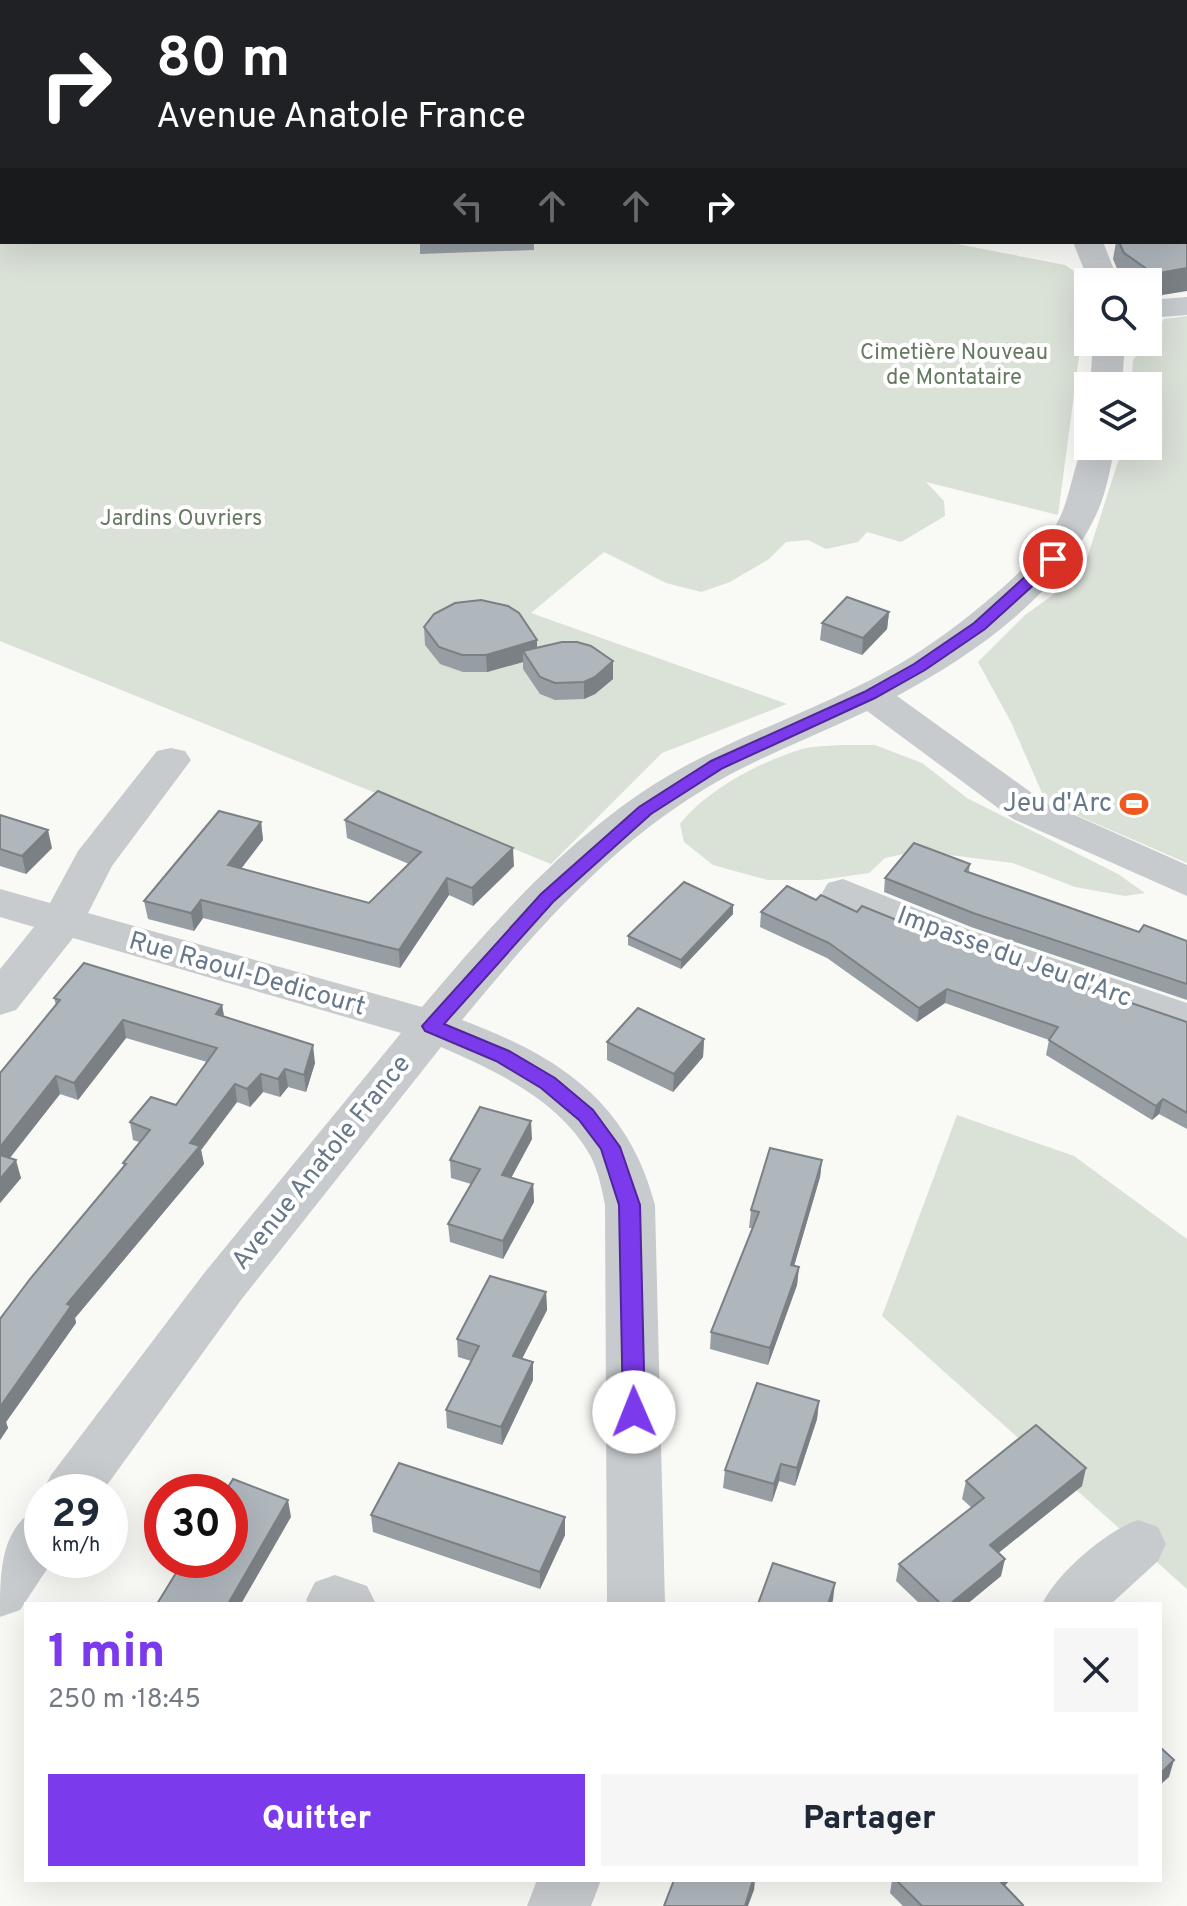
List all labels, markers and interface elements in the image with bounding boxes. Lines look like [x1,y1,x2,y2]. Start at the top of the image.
text: 80 m [156,26,290,96]
icon: right [24,32,128,136]
text: Avenue Anatole France [156,95,526,141]
icon: left [446,184,490,228]
icon: ahead [530,184,574,228]
icon: ahead [614,184,658,228]
icon: right [698,184,742,228]
map controls [1074,268,1162,460]
button: search [1074,268,1162,356]
park label: Cimetière Nouveau de Montataire [860,340,1048,392]
button: layers [1074,372,1162,460]
park label: Jardins Ouvriers [100,506,262,533]
pin [1019,525,1087,593]
icon: arrive [1031,537,1075,581]
place label: Jeu d'Arc [1003,788,1112,821]
sports icon: Jeu d'Arc [1119,789,1149,819]
street label: Impasse du Jeu d'Arc [892,900,1136,1016]
street label: Rue Raoul-Dedicourt [125,925,369,1025]
street label: Avenue Anatole France [225,1049,419,1277]
position arrow [592,1370,676,1454]
speed limit sign: 30 [144,1474,248,1578]
text: 29 [51,1491,101,1541]
text: km/h [52,1533,100,1559]
text: 1 min [48,1624,165,1684]
button: close [1054,1628,1138,1712]
text: 250 m · 18:45 [48,1684,201,1717]
button: Quitter [48,1774,585,1866]
button: Partager [601,1774,1138,1866]

